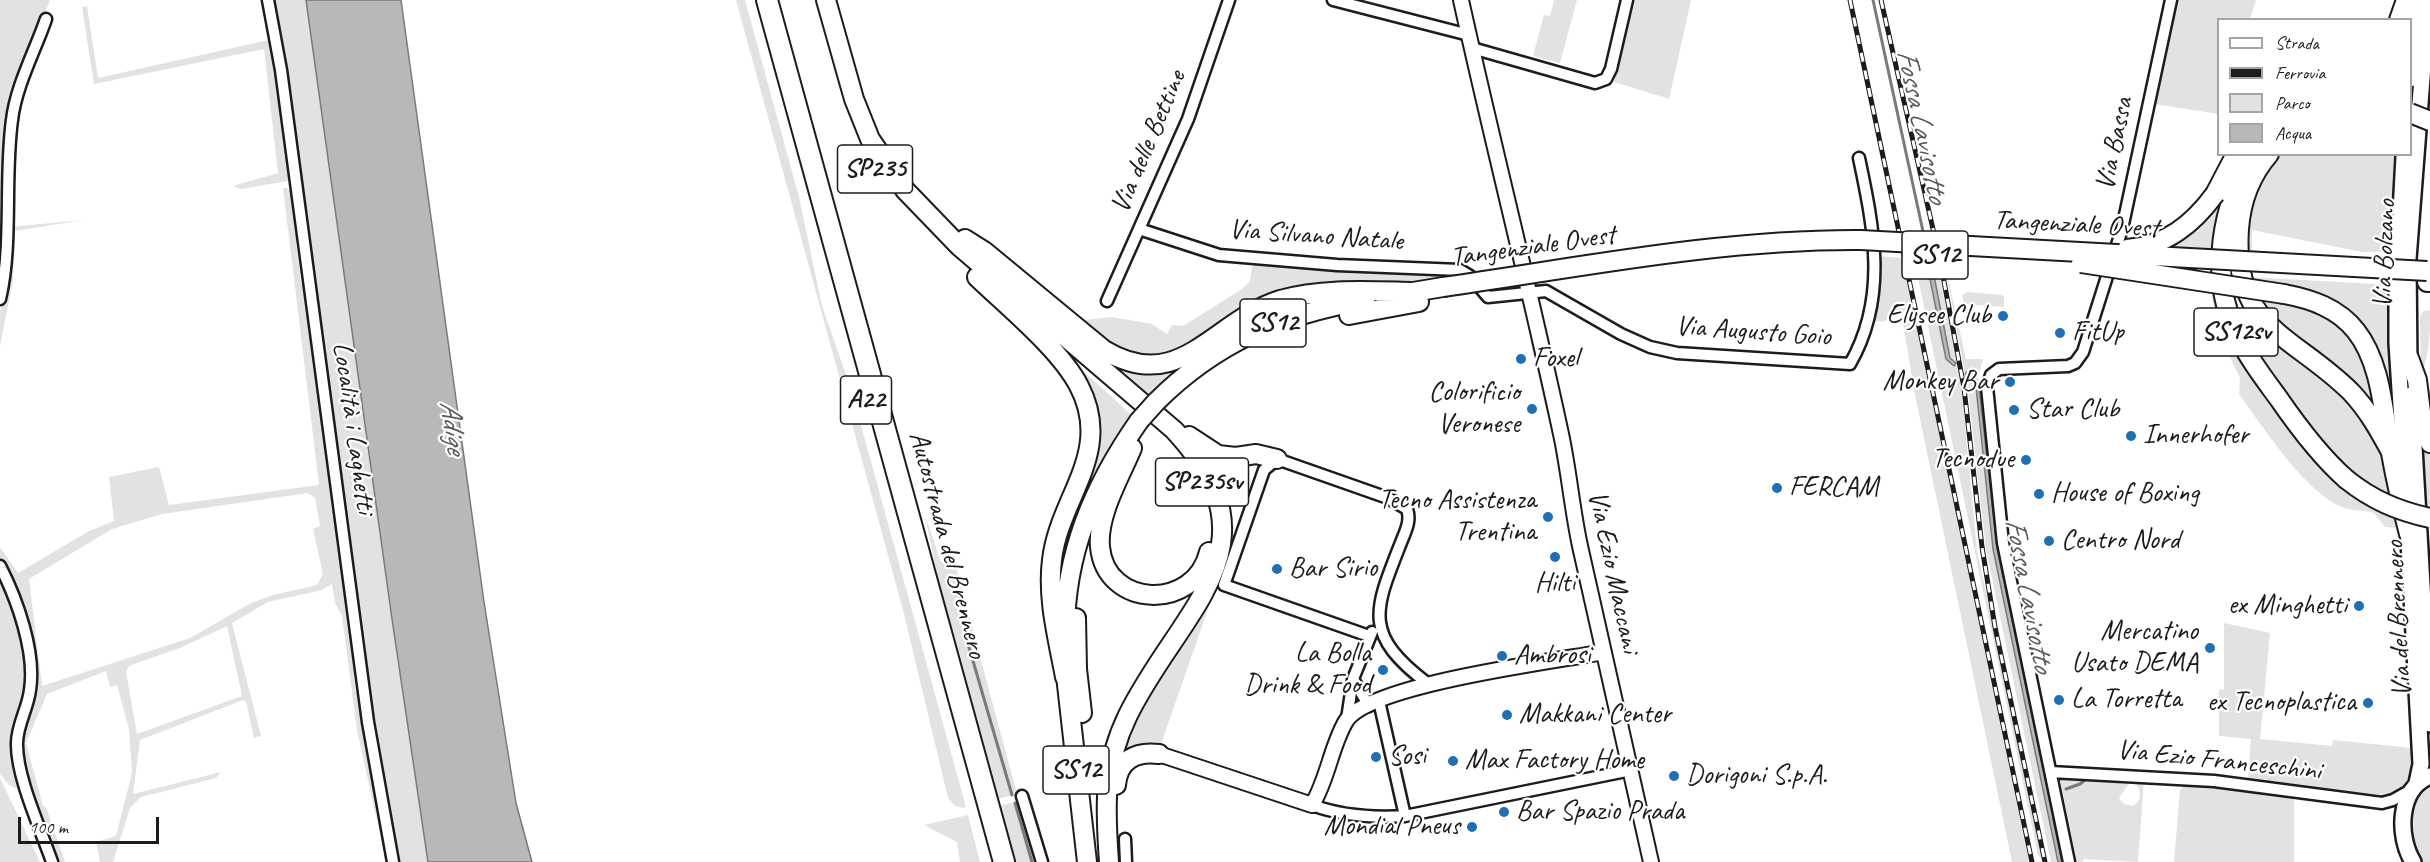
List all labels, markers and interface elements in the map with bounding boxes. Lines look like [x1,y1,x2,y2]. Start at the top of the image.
legend [2217,18,2412,156]
text: Strada [2275,32,2319,54]
water label: Fossa Lavisotto [1887,46,1955,206]
text: Ferrovia [2275,62,2325,84]
street label: Via delle Bettine [1104,66,1194,218]
text: Parco [2275,92,2310,114]
street label: Via Bassa [2089,94,2141,194]
text: Acqua [2275,122,2311,144]
road number: SP235 [838,145,912,193]
street label: Via Bolzano [2366,199,2404,309]
street label: Tangenziale Ovest [1992,204,2160,246]
street label: Via Silvano Natale [1228,213,1404,259]
street label: Tangenziale Ovest [1449,219,1617,275]
road number: SS12 [1902,231,1968,279]
road number: SS12 [1240,299,1306,347]
place label: Elysee Club [1887,299,1991,333]
road number: SS12sv [2194,308,2278,356]
marker: Elysee Club [1996,309,2010,323]
street label: Via Augusto Goio [1674,310,1832,354]
place label: FitUp [2072,316,2124,350]
marker: FitUp [2053,326,2067,340]
street label: Località i Laghetti [324,340,382,516]
place label: Foxel [1533,342,1578,376]
marker: Foxel [1514,352,1528,366]
place label: Monkey Bar [1883,365,1998,399]
marker: Monkey Bar [2003,375,2017,389]
road number: A22 [840,376,892,424]
place label: Colorificio Veronese [1429,376,1520,442]
place label: Star Club [2026,393,2119,427]
water label: Adige [430,398,474,456]
marker: Colorificio Veronese [1525,402,1539,416]
marker: Star Club [2007,403,2021,417]
place label: Innerhofer [2143,419,2249,453]
street label: Autostrada del Brennero [901,428,993,662]
marker: Innerhofer [2124,429,2138,443]
place label: Tecnodue [1932,443,2014,477]
marker: Tecnodue [2019,453,2033,467]
road number: SP235sv [1156,458,1248,506]
place label: FERCAM [1789,471,1878,505]
place label: House of Boxing [2051,477,2199,511]
marker: FERCAM [1770,481,1784,495]
place label: Tecno Assistenza Trentina [1378,484,1536,550]
marker: House of Boxing [2032,487,2046,501]
street label: Via Ezio Maccani [1579,488,1647,656]
marker: Tecno Assistenza Trentina [1541,510,1555,524]
water label: Fossa Lavisotto [1995,515,2061,675]
place label: Centro Nord [2061,524,2180,558]
marker: Centro Nord [2042,534,2056,548]
street label: Via del Brennero [2378,540,2420,698]
marker: Hilti [1548,550,1562,564]
place label: Bar Sirio [1289,552,1377,586]
marker: Bar Sirio [1270,562,1284,576]
place label: Hilti [1535,567,1575,601]
place label: ex Minghetti [2228,589,2347,623]
marker: ex Minghetti [2352,599,2366,613]
place label: Mercatino Usato DEMA [2071,615,2198,681]
place label: La Bolla Drink & Food [1244,637,1371,703]
place label: Ambrosi [1514,639,1591,673]
marker: Mercatino Usato DEMA [2203,641,2217,655]
marker: Ambrosi [1495,649,1509,663]
marker: La Bolla Drink & Food [1376,663,1390,677]
place label: La Torretta [2071,683,2181,717]
place label: ex Tecnoplastica [2207,686,2356,720]
marker: La Torretta [2052,693,2066,707]
marker: ex Tecnoplastica [2361,696,2375,710]
place label: Makkani Center [1519,698,1671,732]
marker: Makkani Center [1500,708,1514,722]
street label: Via Ezio Franceschini [2115,734,2323,788]
place label: Sosi [1388,740,1426,774]
place label: Max Factory Home [1465,744,1644,778]
road number: SS12 [1043,746,1109,794]
marker: Sosi [1369,750,1383,764]
marker: Max Factory Home [1446,754,1460,768]
place label: Dorigoni S.p.A. [1686,759,1827,793]
marker: Dorigoni S.p.A. [1667,769,1681,783]
place label: Bar Spazio Prada [1516,795,1684,829]
scale bar [21,805,162,843]
marker: Bar Spazio Prada [1497,805,1511,819]
place label: Mondial Pneus [1324,810,1460,844]
text: 100 m [29,816,68,838]
marker: Mondial Pneus [1465,820,1479,834]

